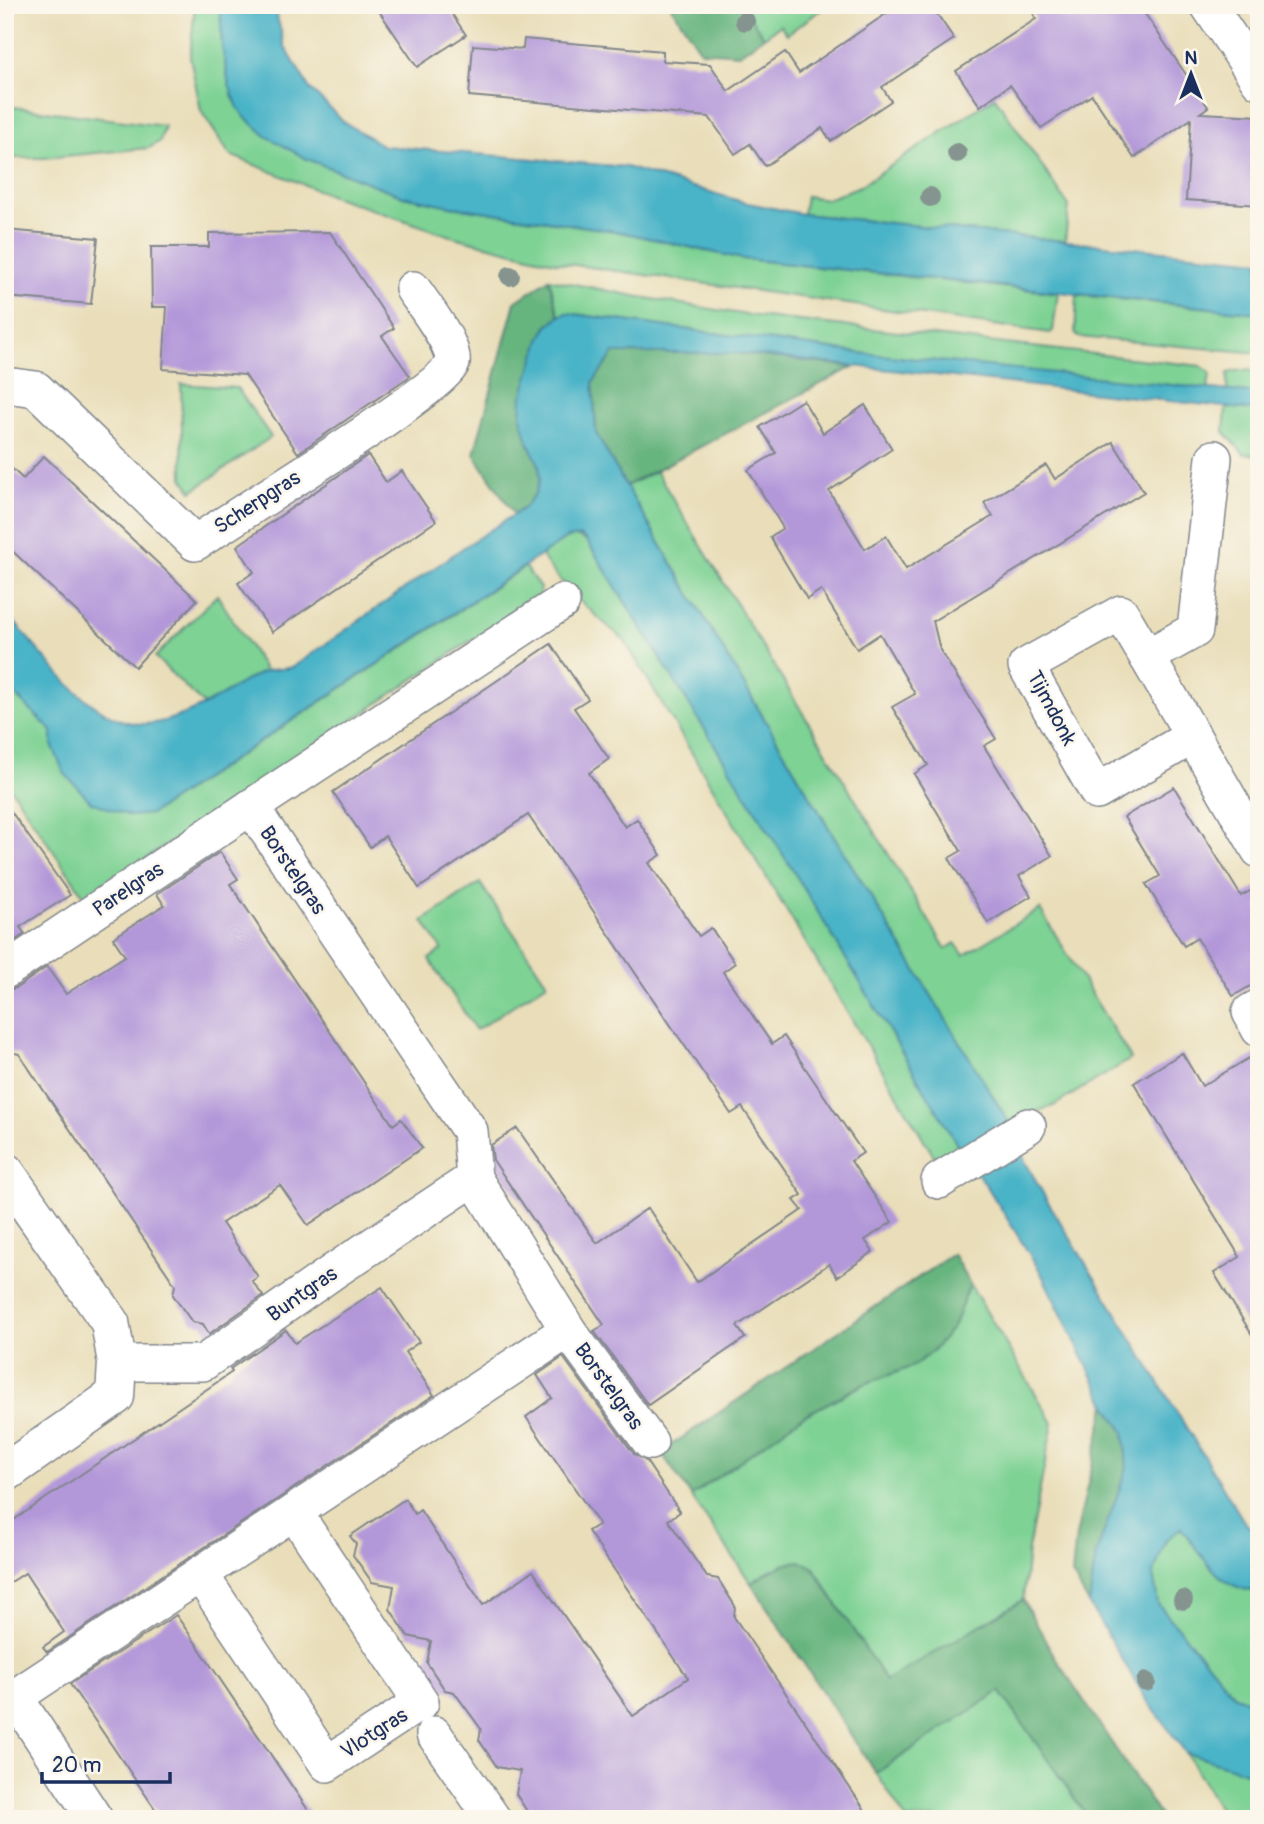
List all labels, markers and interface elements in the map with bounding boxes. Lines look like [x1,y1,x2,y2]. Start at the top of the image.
north arrow [1156,38,1226,108]
text: N [1185,46,1198,70]
street label: Scherpgras [209,464,306,540]
street label: Tijmdonk [1021,666,1083,750]
street label: Borstelgras [253,821,332,920]
street label: Parelgras [87,855,170,923]
street label: Buntgras [262,1260,343,1328]
street label: Borstelgras [568,1337,650,1436]
street label: Vlotgras [336,1701,413,1765]
scale bar [42,1740,170,1784]
text: 20 m [52,1752,101,1779]

